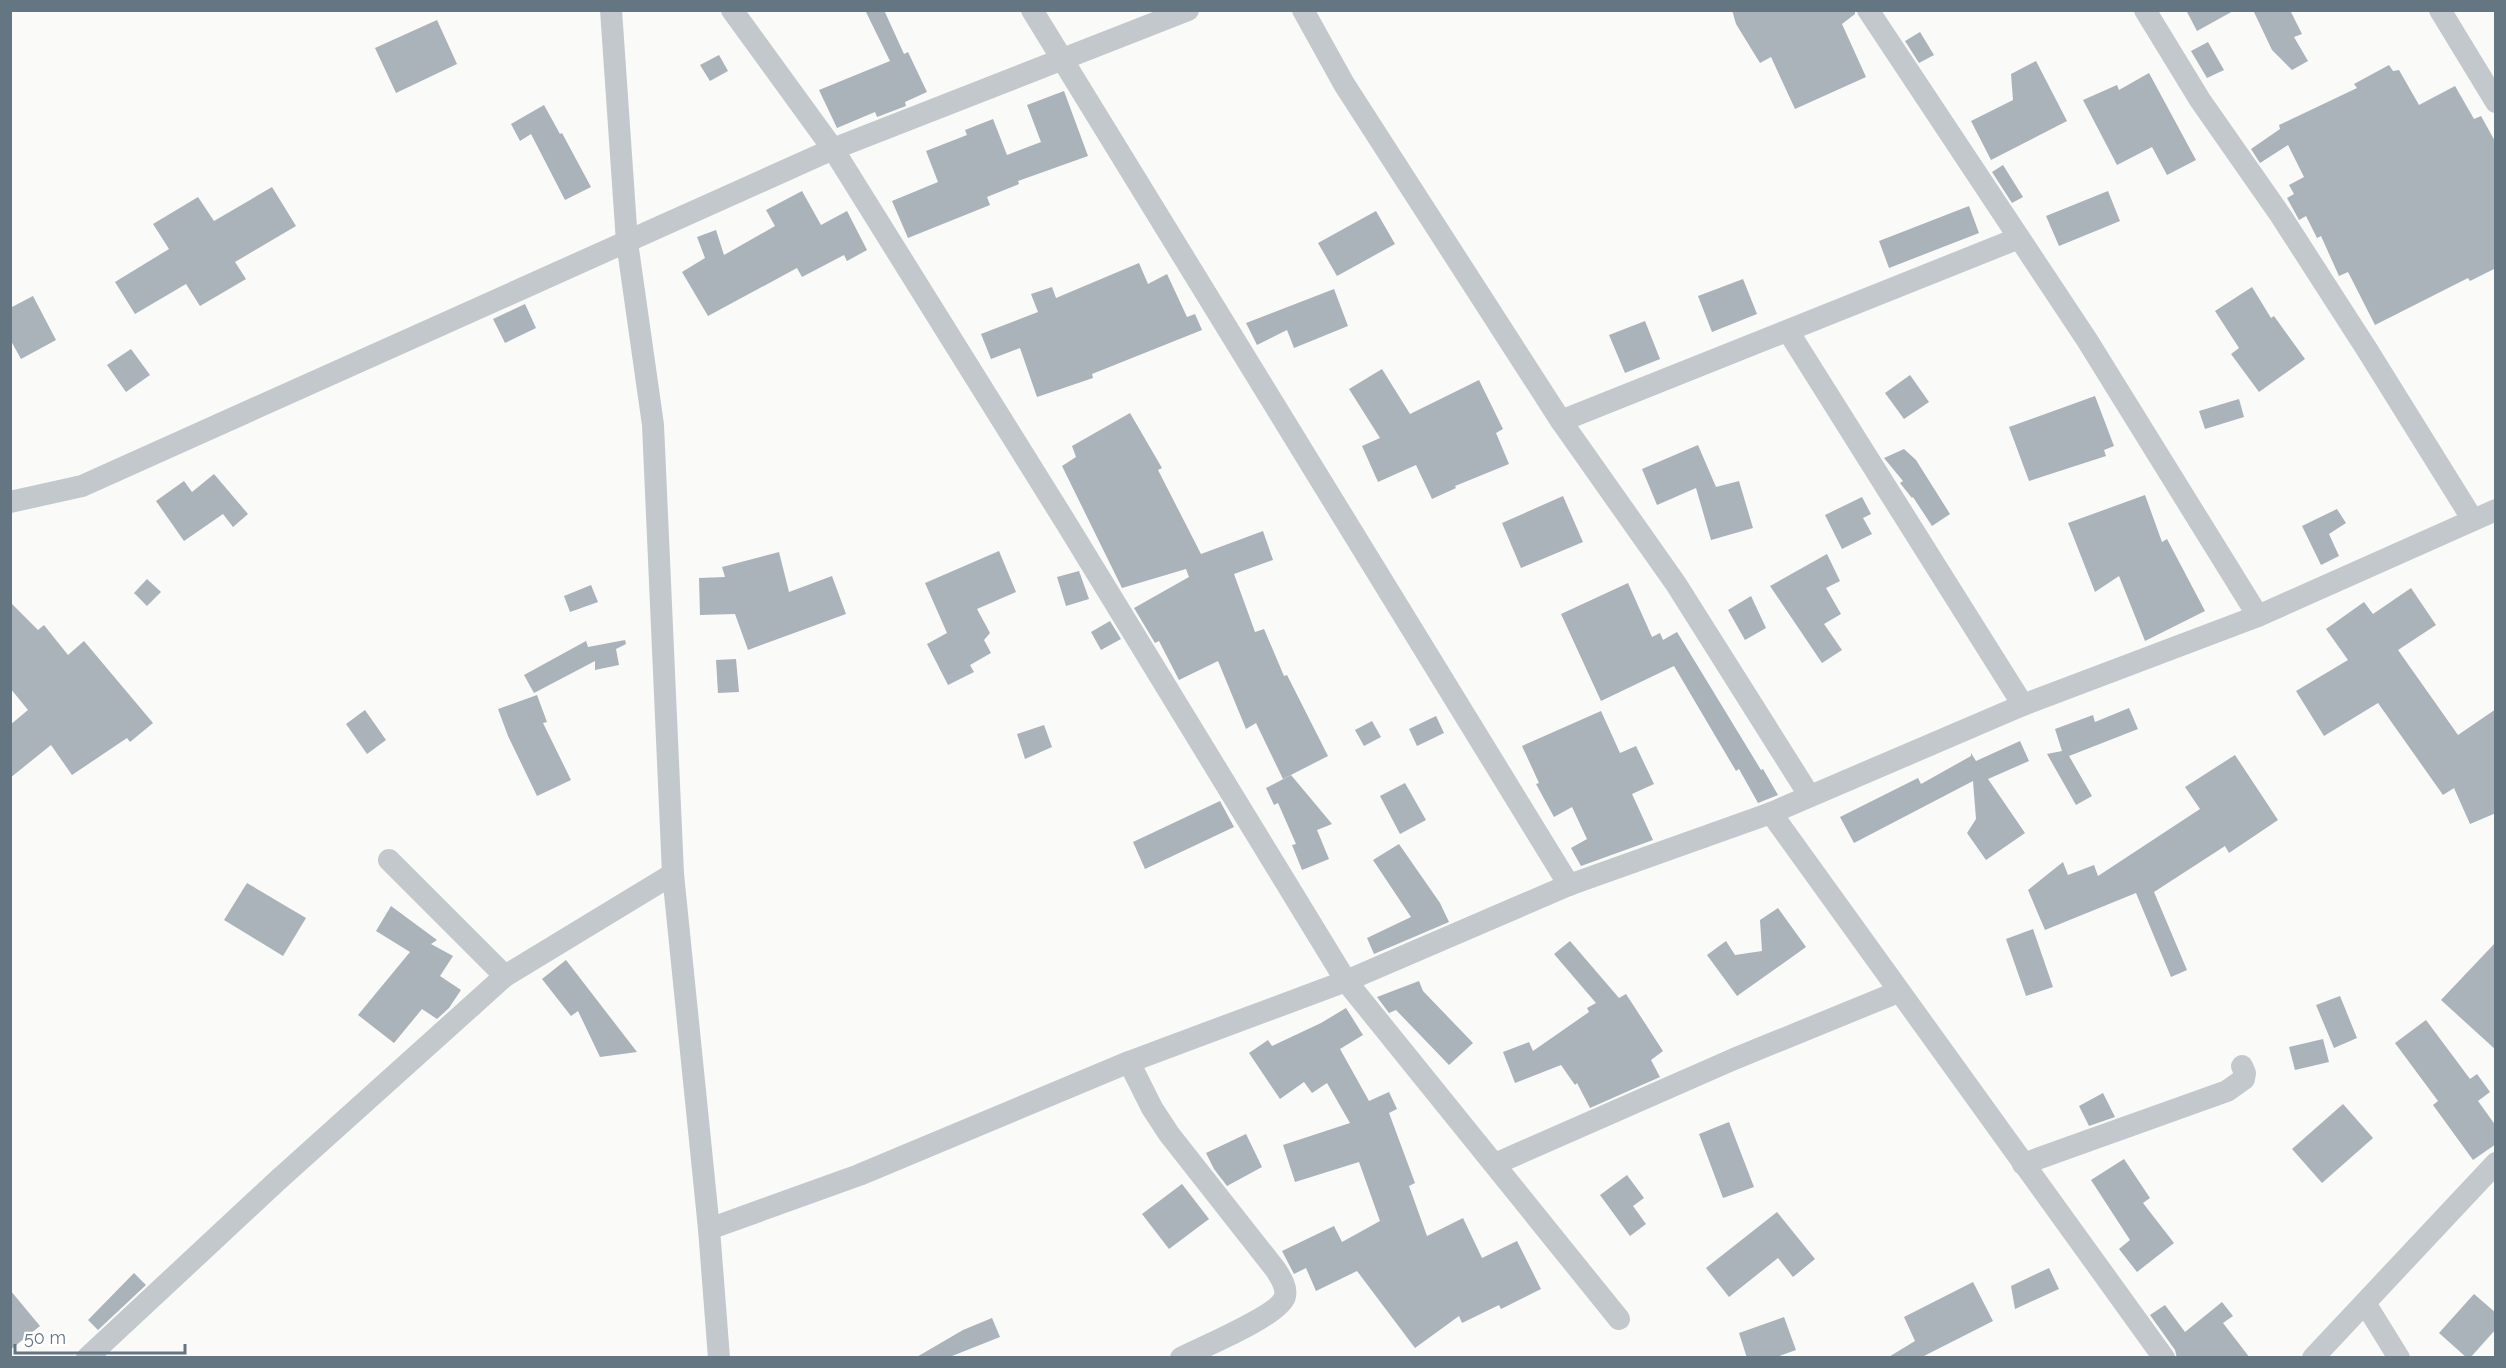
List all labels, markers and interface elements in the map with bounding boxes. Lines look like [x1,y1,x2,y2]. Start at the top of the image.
scale bar [15,1317,184,1355]
text: 50 m [24,1327,66,1348]

